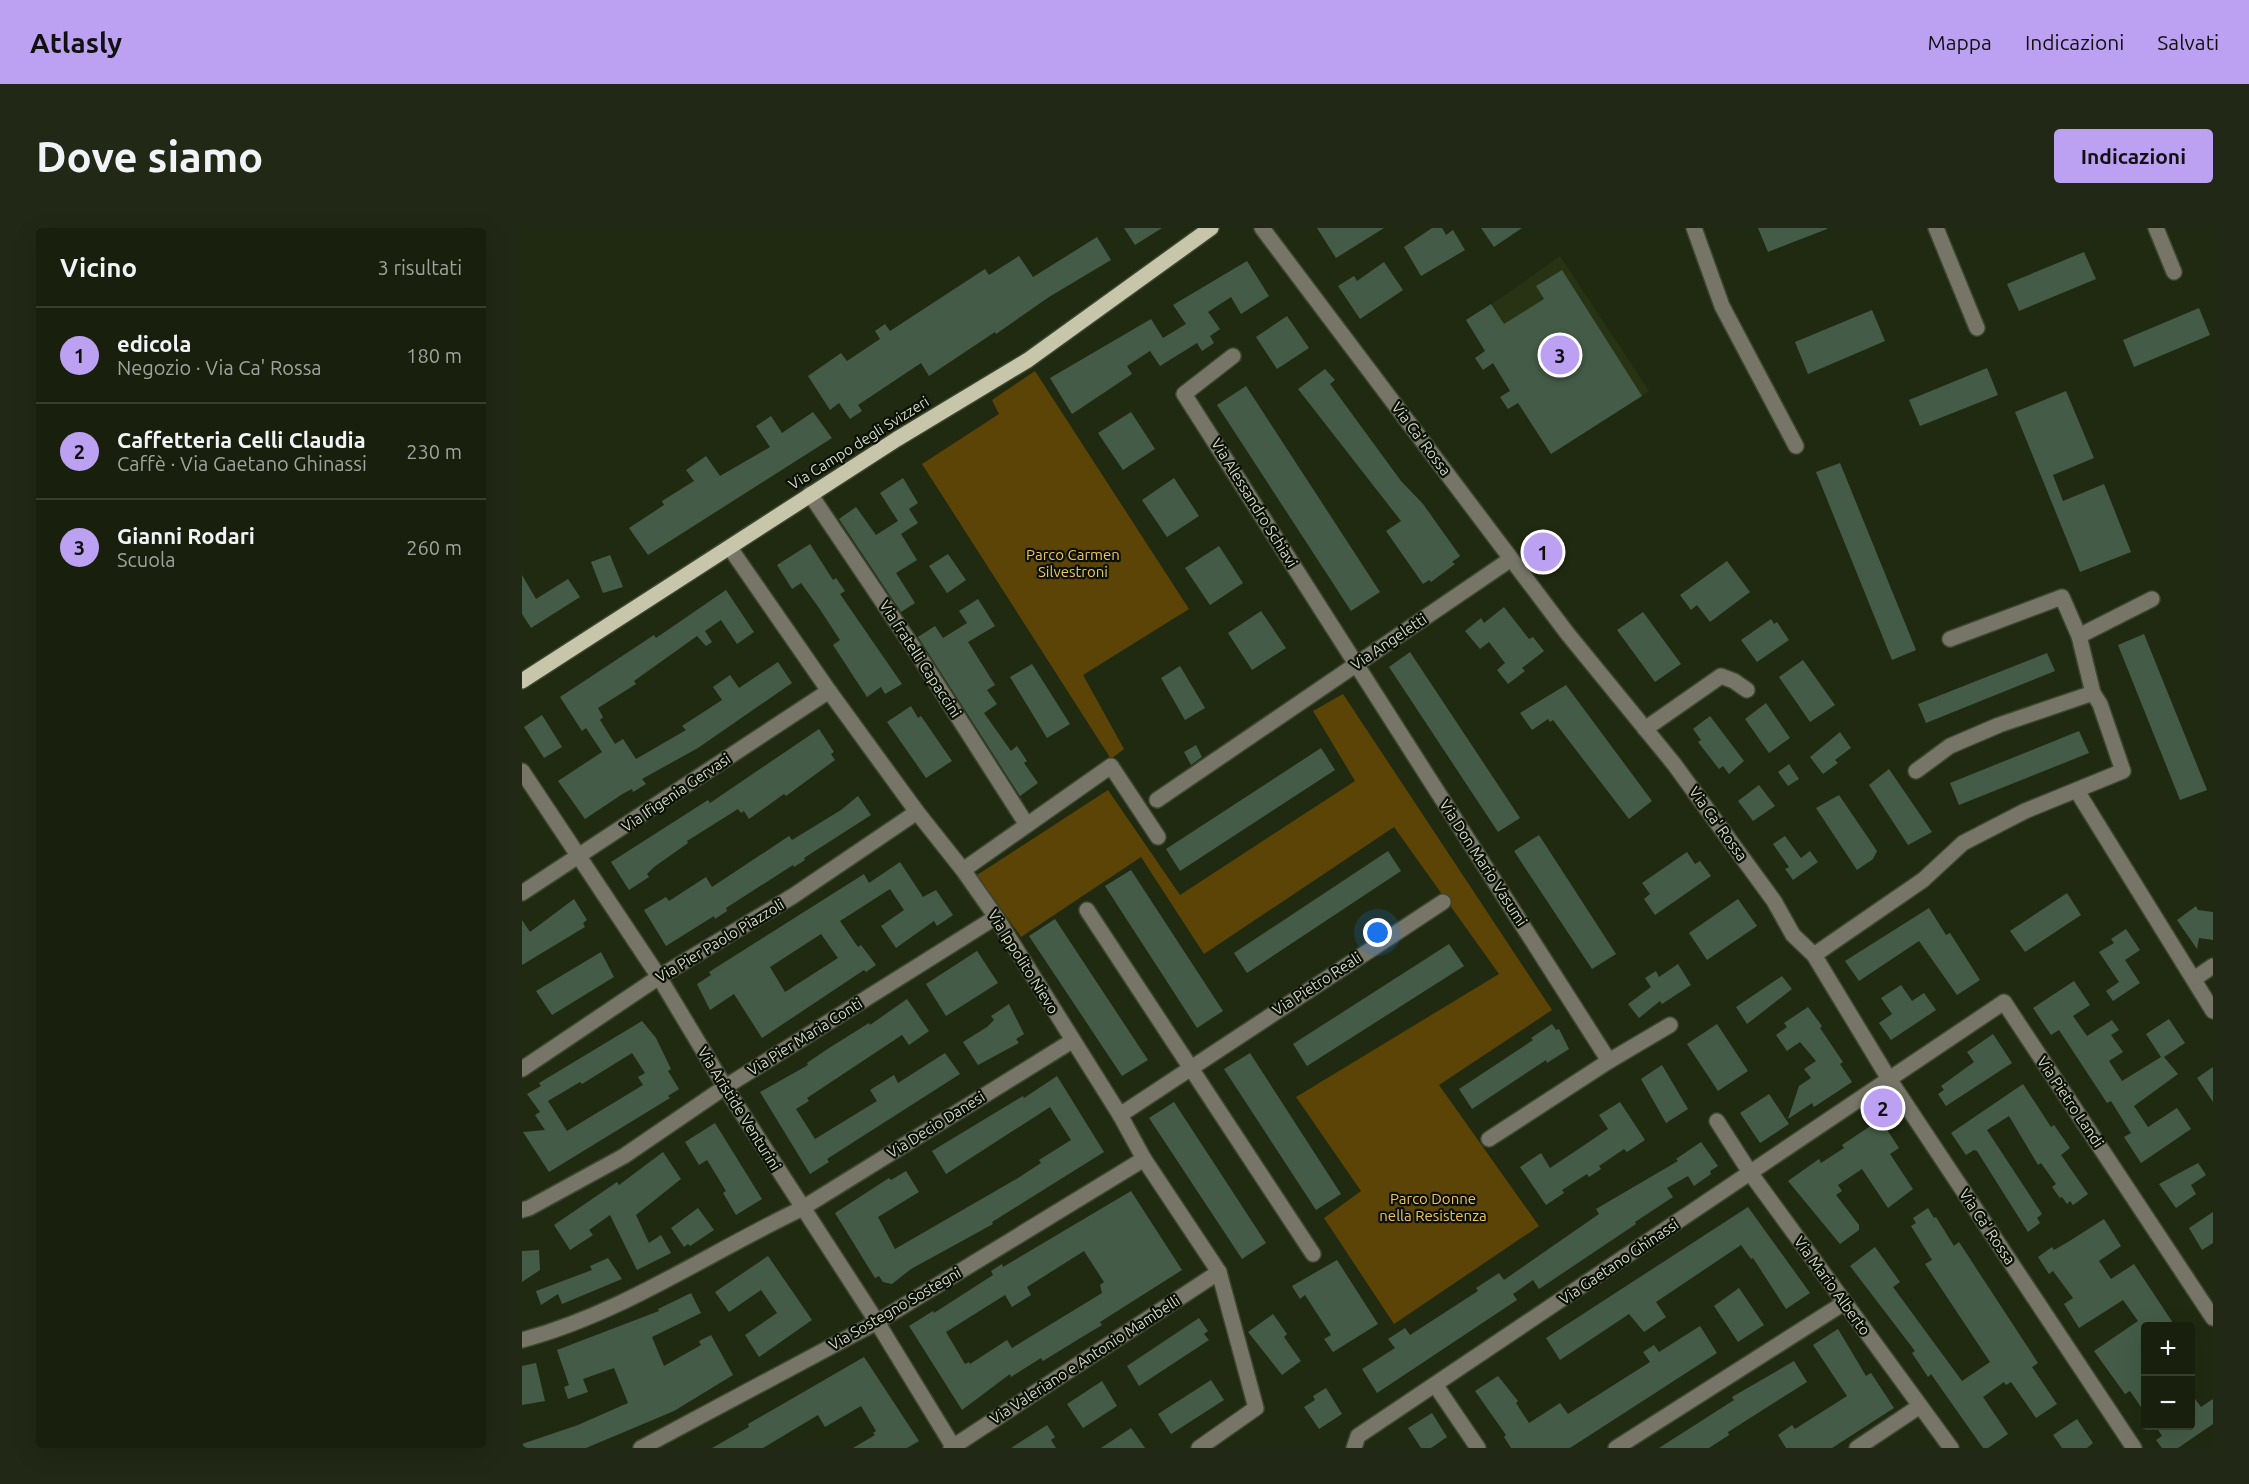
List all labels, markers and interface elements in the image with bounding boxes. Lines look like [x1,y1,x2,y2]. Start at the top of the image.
text: Atlasly [30,27,122,58]
text: Mappa [1927,30,1992,54]
text: Indicazioni [2025,30,2124,54]
text: Salvati [2157,30,2219,54]
button: Indicazioni [2054,129,2213,183]
text: Dove siamo [36,133,263,180]
text: Vicino [60,253,137,282]
text: 3 risultati [378,256,462,279]
text: edicola [117,331,191,356]
pin: 3 [1540,332,1580,378]
text: 1 [74,344,85,367]
text: 180 m [406,344,462,367]
text: Negozio · Via Ca' Rossa [117,356,322,379]
street label: Via Campo degli Svizzeri [785,392,932,493]
street label: Via Ca' Rossa [1388,399,1454,479]
text: Caffetteria Celli Claudia [117,427,366,452]
street label: Via Alessandro Schiavi [1208,435,1301,570]
text: 2 [74,440,85,463]
text: 230 m [406,440,462,463]
text: Caffè · Via Gaetano Ghinassi [117,452,367,475]
text: Gianni Rodari [117,523,255,548]
pin: 1 [1524,530,1562,574]
text: 3 [74,536,85,559]
text: 260 m [406,536,462,559]
park label: Parco Carmen Silvestroni [1026,546,1120,580]
text: Scuola [117,548,175,571]
street label: Via fratelli Capaccini [876,597,965,720]
street label: Via Angeletti [1348,610,1430,673]
street label: Via Ifigenia Gervasi [618,750,733,835]
street label: Via Ca' Rossa [1686,783,1751,864]
street label: Via Don Mario Vasumi [1436,796,1531,929]
street label: Via Pier Paolo Piazzoli [653,896,787,986]
street label: Via Ippolito Nievo [985,907,1062,1017]
your location [1363,918,1392,947]
street label: Via Pietro Reali [1269,949,1364,1019]
street label: Via Pier Maria Conti [744,994,865,1079]
street label: Via Aristide Venturini [695,1044,784,1174]
street label: Via Pietro Landi [2034,1053,2107,1150]
pin: 2 [1864,1086,1902,1130]
street label: Via Decio Danesi [884,1088,988,1161]
street label: Via Ca' Rossa [1956,1186,2019,1268]
park label: Parco Donne nella Resistenza [1379,1190,1487,1224]
street label: Via Gaetano Ghinassi [1556,1215,1682,1308]
street label: Via Mario Alberto [1791,1233,1874,1338]
street label: Via Sostegno Sostegni [826,1264,964,1353]
street label: Via Valeriano e Antonio Mambelli [987,1292,1183,1427]
map controls [2141,1322,2195,1430]
button: + [2141,1322,2195,1376]
button: − [2141,1376,2195,1430]

